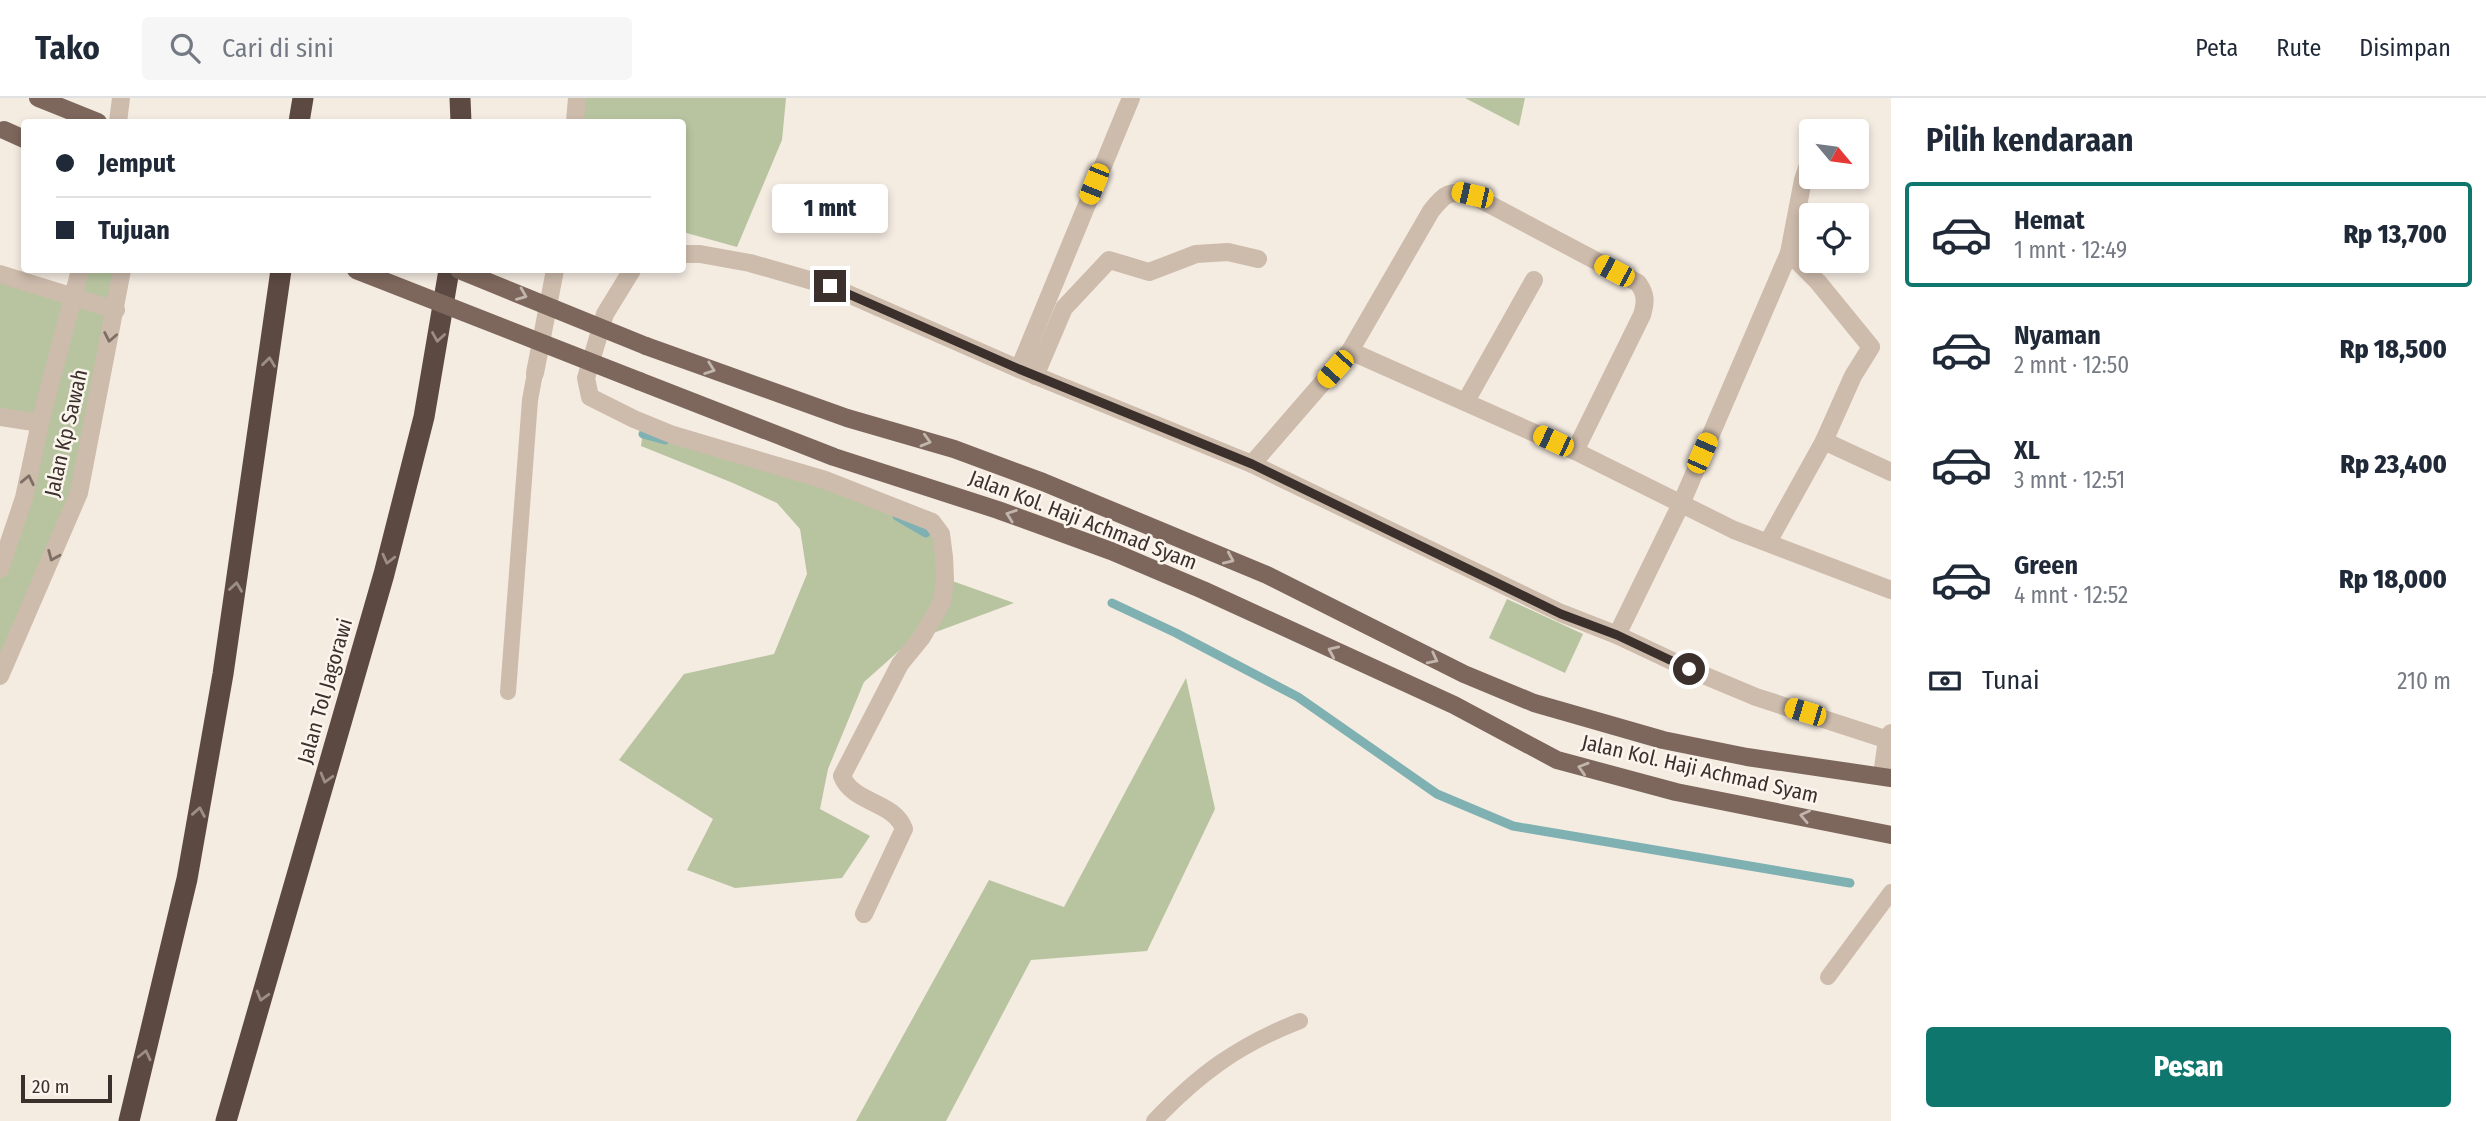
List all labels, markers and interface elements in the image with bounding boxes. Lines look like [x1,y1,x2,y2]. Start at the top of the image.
search box [142,17,632,80]
text: Tako [35,28,100,68]
icon: search [166,29,204,67]
text: Cari di sini [222,33,334,64]
text: Peta [2195,34,2238,62]
text: Rute [2276,34,2321,62]
text: Disimpan [2359,34,2451,62]
north arrow [1799,119,1869,189]
map controls [1799,119,1869,273]
text: Pilih kendaraan [1926,121,2134,159]
text: Jemput [98,148,175,179]
car [1077,161,1112,207]
car [1450,180,1495,210]
callout: 1 mnt [772,184,888,234]
text: 1 mnt [804,194,856,222]
button: locate [1799,203,1869,273]
icon: car [1930,203,1993,266]
text: Hemat [2014,205,2085,236]
text: Tujuan [98,215,170,246]
text: Rp 13,700 [2343,219,2447,250]
text: 1 mnt · 12:49 [2014,236,2127,264]
car [1591,252,1638,290]
route end [814,270,846,302]
one-way arrow [515,287,527,301]
icon: car [1930,318,1993,381]
text: Nyaman [2014,320,2101,351]
one-way arrow [104,331,119,343]
one-way arrow [431,331,446,343]
text: Rp 18,500 [2340,334,2447,365]
car [1314,346,1357,392]
text: 2 mnt · 12:50 [2014,351,2129,379]
one-way arrow [261,356,276,368]
one-way arrow [704,361,716,375]
street label: Jalan Kp Sawah [39,367,93,499]
car [1530,423,1577,459]
car [1684,430,1721,476]
one-way arrow [920,433,932,447]
icon: car [1930,433,1993,496]
text: XL [2014,435,2040,466]
text: Rp 23,400 [2340,449,2447,480]
street label: Jalan Kol. Haji Achmad Syam [965,464,1201,576]
text: 3 mnt · 12:51 [2014,466,2125,494]
one-way arrow [19,474,34,486]
one-way arrow [1006,509,1018,523]
icon: car [1930,548,1993,611]
one-way arrow [47,549,61,561]
text: Green [2014,550,2078,581]
one-way arrow [1222,551,1234,565]
one-way arrow [382,553,396,565]
text: Rp 18,000 [2339,564,2447,595]
one-way arrow [228,581,243,593]
text: 4 mnt · 12:52 [2014,581,2128,609]
street label: Jalan Tol Jagorawi [292,615,358,767]
one-way arrow [1328,645,1340,659]
one-way arrow [1426,650,1438,664]
route start [1673,653,1705,685]
icon: cash [1926,662,1964,700]
text: Tunai [1982,665,2040,696]
text: 210 m [2397,667,2451,695]
car [1782,696,1829,728]
street label: Jalan Kol. Haji Achmad Syam [1579,729,1821,809]
one-way arrow [1578,762,1590,776]
one-way arrow [319,771,334,783]
one-way arrow [191,806,206,817]
one-way arrow [1799,810,1811,825]
one-way arrow [256,990,271,1002]
button: Pesan [1926,1027,2451,1107]
one-way arrow [137,1049,151,1061]
scale bar [21,1072,112,1104]
text: 20 m [32,1075,69,1098]

